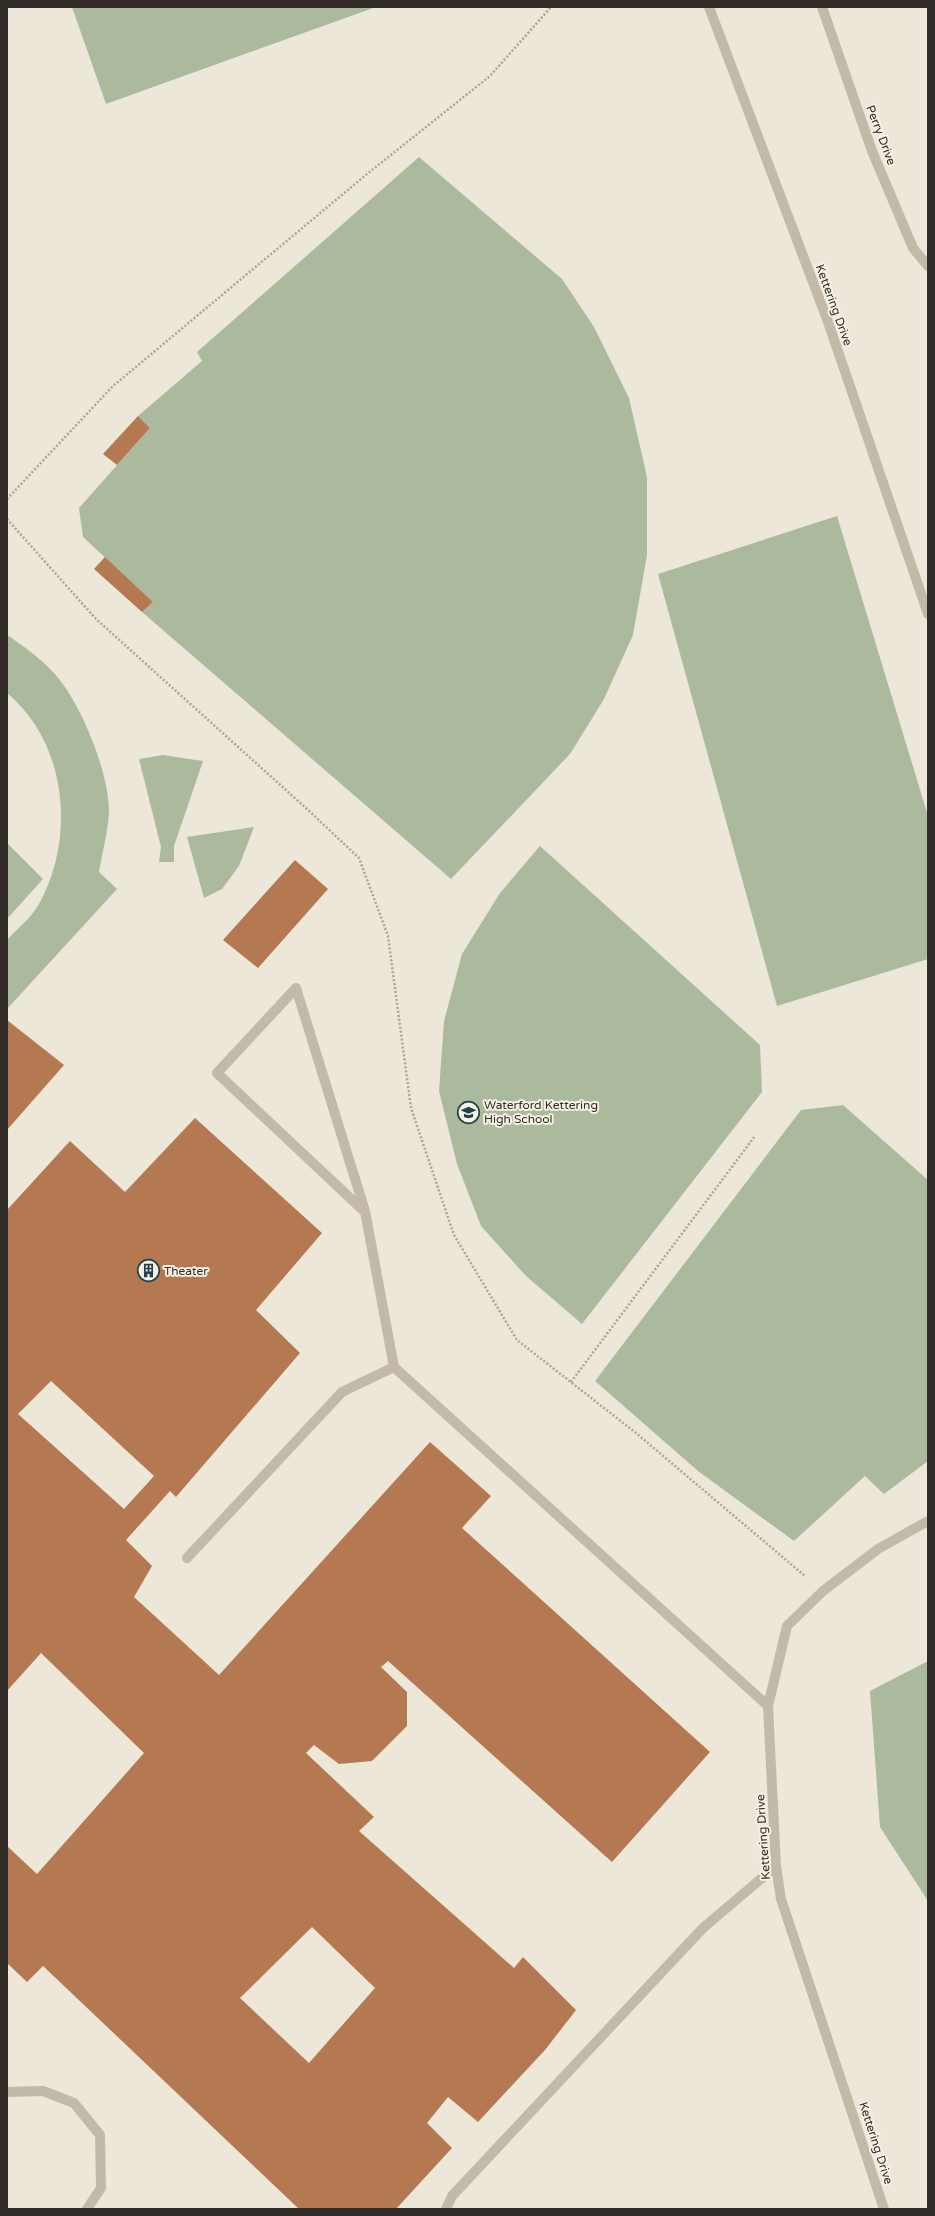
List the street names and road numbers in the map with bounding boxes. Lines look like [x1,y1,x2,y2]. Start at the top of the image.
street label: Perry Drive [863,103,899,167]
street label: Kettering Drive [813,262,855,348]
street label: Kettering Drive [753,1793,773,1880]
street label: Kettering Drive [856,2100,896,2186]

